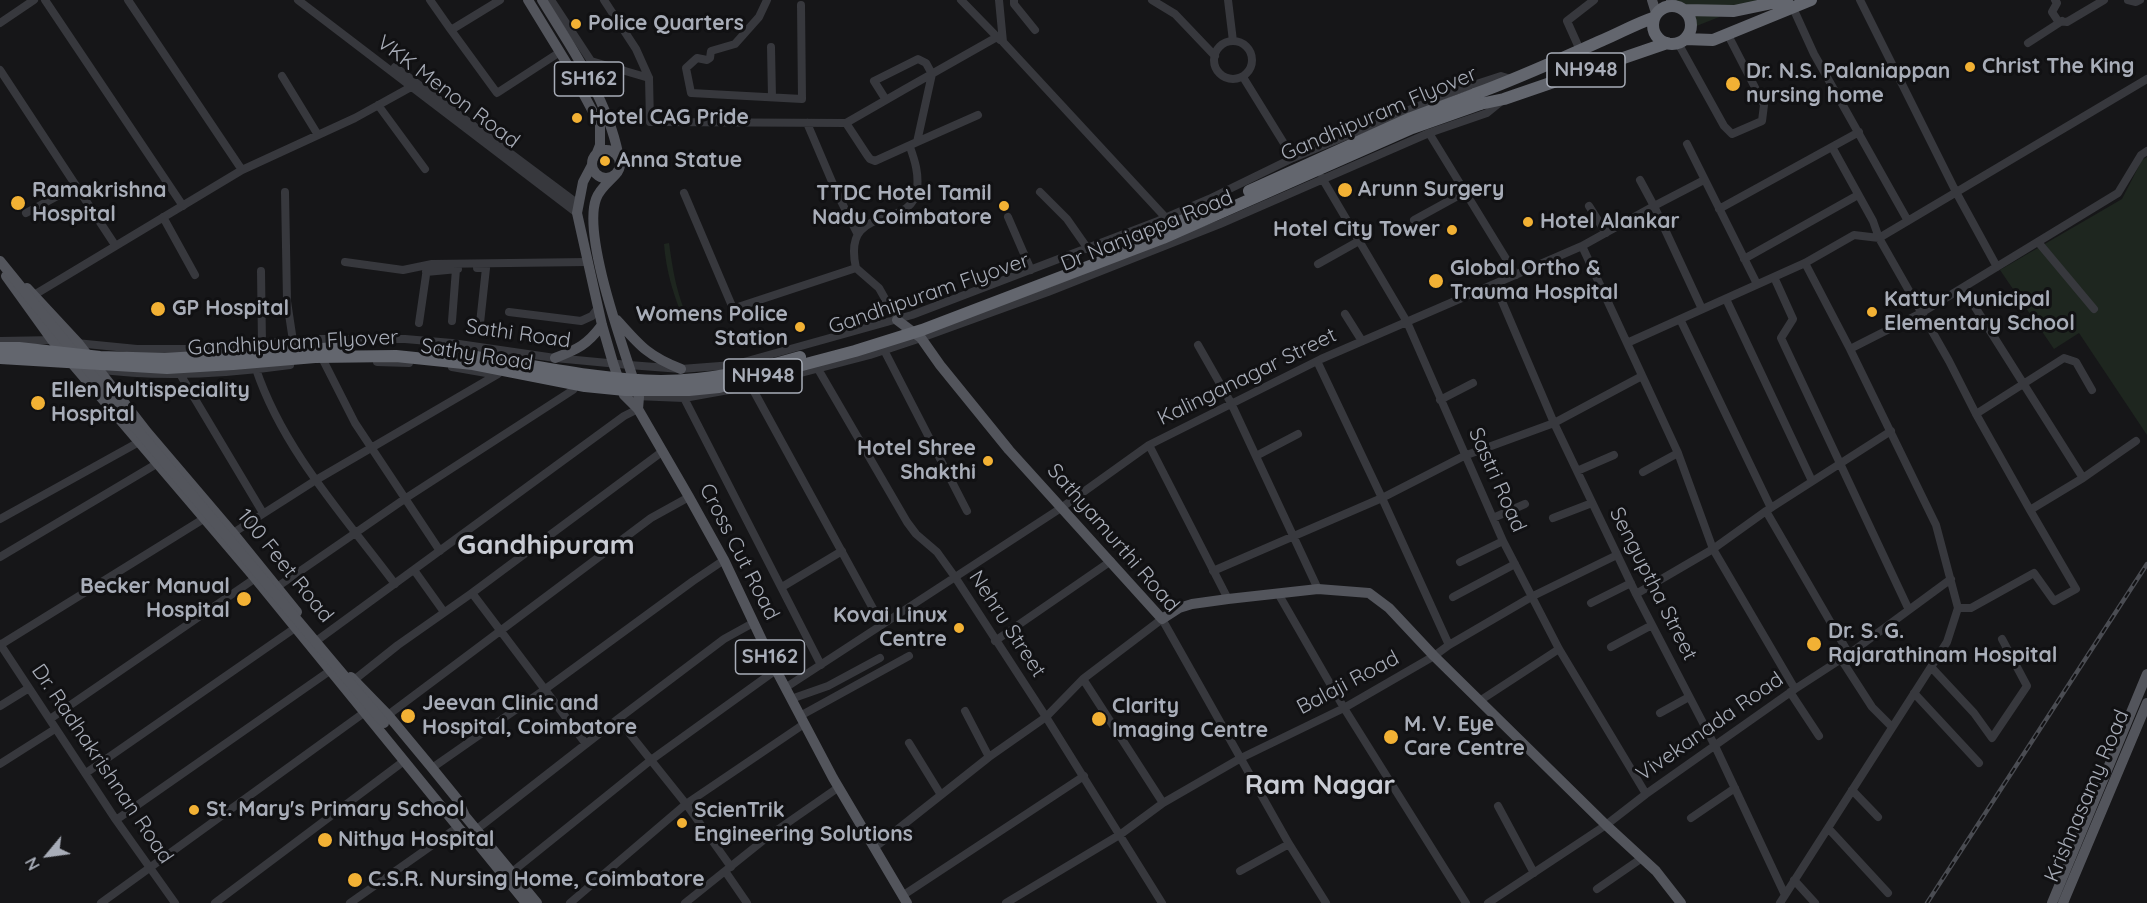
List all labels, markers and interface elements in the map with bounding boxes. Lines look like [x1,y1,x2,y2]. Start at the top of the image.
place label: Police Quarters [588,11,744,37]
marker: Police Quarters [569,17,583,31]
street label: VKK Menon Road [372,30,524,154]
road number: NH948 [1547,53,1625,87]
place label: Christ The King [1982,54,2134,80]
place label: Dr. N.S. Palaniappan nursing home [1746,59,1950,109]
marker: Christ The King [1963,60,1977,74]
street label: Gandhipuram Flyover [1277,61,1481,167]
road number: SH162 [554,62,624,96]
marker: Dr. N.S. Palaniappan nursing home [1724,75,1742,93]
place label: Hotel CAG Pride [589,105,749,131]
marker: Hotel CAG Pride [570,111,584,125]
place label: Anna Statue [617,148,742,174]
marker: Anna Statue [598,154,612,168]
place label: Arunn Surgery [1358,177,1504,203]
place label: Ramakrishna Hospital [32,178,166,228]
place label: TTDC Hotel Tamil Nadu Coimbatore [812,181,992,231]
marker: Arunn Surgery [1336,181,1354,199]
street label: Dr Nanjappa Road [1057,185,1237,277]
marker: Ramakrishna Hospital [9,194,27,212]
marker: TTDC Hotel Tamil Nadu Coimbatore [997,199,1011,213]
place label: Hotel Alankar [1540,209,1680,235]
marker: Hotel Alankar [1521,215,1535,229]
place label: Hotel City Tower [1273,217,1440,243]
marker: Hotel City Tower [1445,223,1459,237]
street label: Gandhipuram Flyover [825,248,1033,340]
place label: Global Ortho & Trauma Hospital [1450,256,1618,306]
marker: Global Ortho & Trauma Hospital [1427,272,1445,290]
place label: Kattur Municipal Elementary School [1884,287,2075,337]
place label: GP Hospital [172,296,289,322]
marker: GP Hospital [149,300,167,318]
place label: Womens Police Station [636,302,788,352]
marker: Kattur Municipal Elementary School [1865,305,1879,319]
street label: Sathi Road [464,314,572,354]
marker: Womens Police Station [793,320,807,334]
street label: Kalinganagar Street [1153,323,1341,431]
street label: Gandhipuram Flyover [187,325,399,361]
street label: Sathy Road [419,334,535,376]
road number: NH948 [724,359,802,393]
place label: Ellen Multispeciality Hospital [51,378,250,428]
marker: Ellen Multispeciality Hospital [29,394,47,412]
street label: Sastri Road [1463,424,1531,536]
place label: Hotel Shree Shakthi [857,436,976,486]
marker: Hotel Shree Shakthi [981,454,995,468]
street label: Sathyamurthi Road [1042,459,1184,617]
street label: Cross Cut Road [694,479,784,625]
street label: Senguptha Street [1604,503,1702,665]
street label: 100 Feet Road [232,504,338,628]
district label: Gandhipuram [457,530,635,562]
street label: Nehru Street [963,566,1051,682]
place label: Becker Manual Hospital [80,574,230,624]
marker: Becker Manual Hospital [235,590,253,608]
place label: Kovai Linux Centre [833,603,947,653]
place label: Dr. S. G. Rajarathinam Hospital [1828,619,2057,669]
marker: Kovai Linux Centre [952,621,966,635]
marker: Dr. S. G. Rajarathinam Hospital [1805,635,1823,653]
road number: SH162 [736,640,804,674]
street label: Balaji Road [1293,646,1403,720]
street label: Dr. Radhakrishnan Road [26,659,178,869]
street label: Vivekanada Road [1632,667,1788,787]
place label: Jeevan Clinic and Hospital, Coimbatore [422,691,637,741]
place label: Clarity Imaging Centre [1112,694,1268,744]
street label: Krishnasamy Road [2039,706,2135,886]
marker: Jeevan Clinic and Hospital, Coimbatore [399,707,417,725]
marker: Clarity Imaging Centre [1090,710,1108,728]
place label: M. V. Eye Care Centre [1404,712,1525,762]
marker: M. V. Eye Care Centre [1382,728,1400,746]
district label: Ram Nagar [1245,770,1395,802]
place label: St. Mary's Primary School [206,797,465,823]
place label: ScienTrik Engineering Solutions [694,798,913,848]
marker: St. Mary's Primary School [187,803,201,817]
marker: ScienTrik Engineering Solutions [675,816,689,830]
north arrow [18,825,78,885]
place label: Nithya Hospital [338,827,494,853]
marker: Nithya Hospital [316,831,334,849]
text: N [21,854,44,874]
place label: C.S.R. Nursing Home, Coimbatore [368,867,705,893]
marker: C.S.R. Nursing Home, Coimbatore [346,871,364,889]

